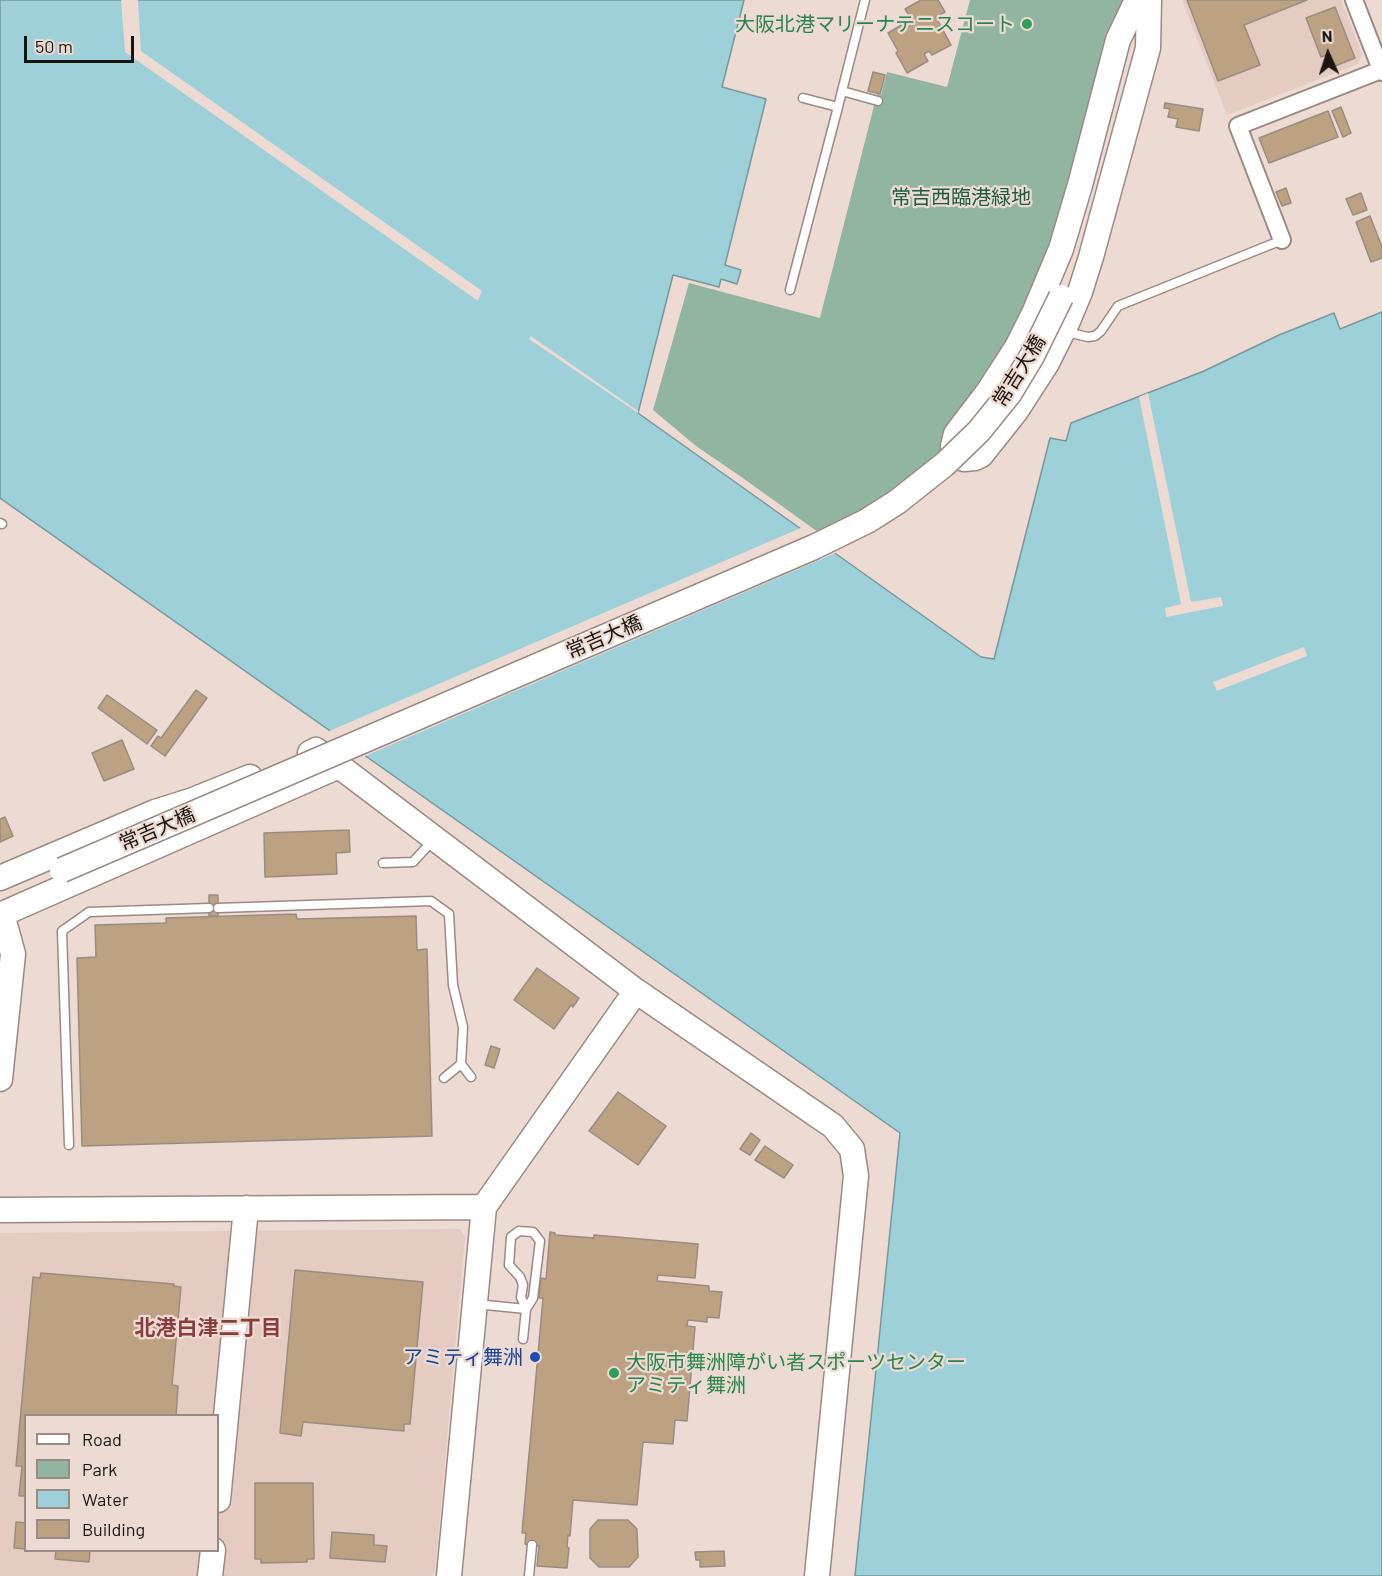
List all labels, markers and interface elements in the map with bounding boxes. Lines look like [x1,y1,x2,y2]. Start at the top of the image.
place label: 大阪北港マリーナテニスコート [735,12,1015,36]
marker: 大阪北港マリーナテニスコート [1020,17,1034,31]
scale bar [27,24,136,62]
north arrow [1298,24,1358,84]
text: N [1321,26,1333,45]
text: 50 m [35,35,73,57]
park label: 常吉西臨港緑地 [891,185,1031,209]
street label: 常吉大橋 [988,331,1050,411]
street label: 常吉大橋 [562,610,646,664]
street label: 常吉大橋 [115,802,199,856]
district label: 北港白津二丁目 [135,1315,281,1341]
place label: アミティ舞洲 [403,1345,523,1369]
marker: アミティ舞洲 [528,1350,542,1364]
place label: 大阪市舞洲障がい者スポーツセンター アミティ舞洲 [626,1350,966,1397]
marker: 大阪市舞洲障がい者スポーツセンター アミティ舞洲 [607,1366,621,1380]
legend [24,1414,219,1552]
text: Road [82,1428,122,1450]
text: Park [82,1458,117,1480]
text: Water [82,1488,129,1510]
text: Building [82,1518,145,1540]

